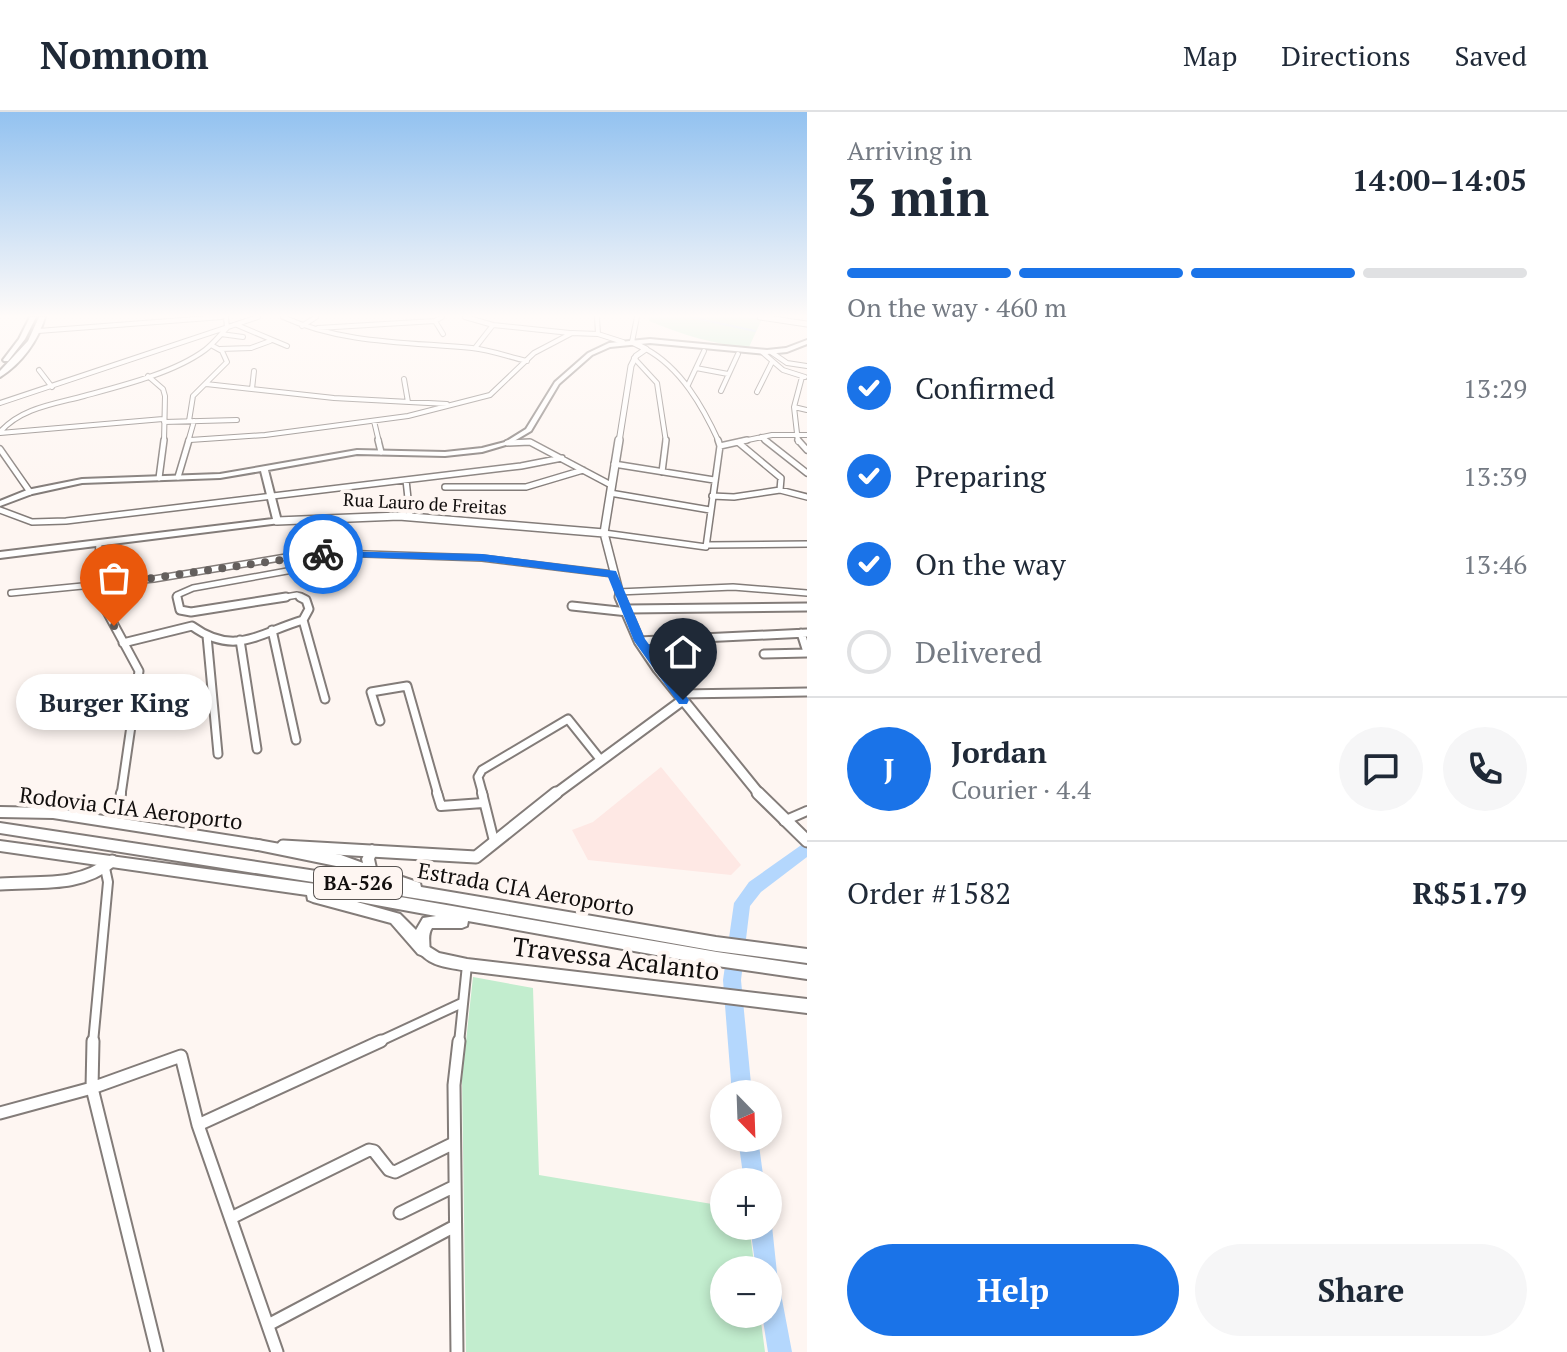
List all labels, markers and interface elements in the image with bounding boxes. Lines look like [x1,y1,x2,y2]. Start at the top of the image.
text: Nomnom [40,30,209,80]
text: Map [1183,37,1237,74]
text: Directions [1281,37,1411,74]
text: Saved [1455,37,1527,74]
text: Arriving in [847,133,972,167]
text: 14:00–14:05 [1352,160,1527,200]
text: 3 min [847,162,989,231]
text: On the way · 460 m [847,290,1067,324]
icon: check [847,366,891,410]
text: Confirmed [915,368,1055,408]
text: 13:29 [1463,371,1527,405]
icon: check [847,454,891,498]
text: Preparing [915,456,1046,496]
text: 13:39 [1463,459,1527,493]
street label: Rua Lauro de Freitas [343,487,508,519]
courier [283,514,363,594]
icon: bike [301,532,345,576]
icon: check [847,542,891,586]
pin [80,544,148,626]
text: On the way [915,544,1066,584]
text: 13:46 [1463,547,1527,581]
icon: bag [92,556,136,600]
pin [649,618,717,700]
icon: home [661,630,705,674]
text: Delivered [915,632,1042,672]
callout: Burger King [16,674,212,730]
text: Burger King [39,685,189,719]
button: chat [1339,727,1423,811]
button: phone [1443,727,1527,811]
text: Jordan [951,732,1047,772]
text: J [884,749,894,789]
text: Courier · 4.4 [951,772,1091,806]
street label: Rodovia CIA Aeroporto [18,779,244,836]
street label: Estrada CIA Aeroporto [415,855,637,922]
road number: BA-526 [314,867,402,899]
text: Order #1582 [847,873,1011,913]
text: R$51.79 [1412,873,1527,913]
street label: Travessa Acalanto [511,928,722,988]
north arrow [710,1080,782,1152]
map controls [710,1080,782,1328]
button: + [710,1168,782,1240]
button: Help [847,1244,1179,1336]
button: Share [1195,1244,1527,1336]
button: − [710,1256,782,1328]

